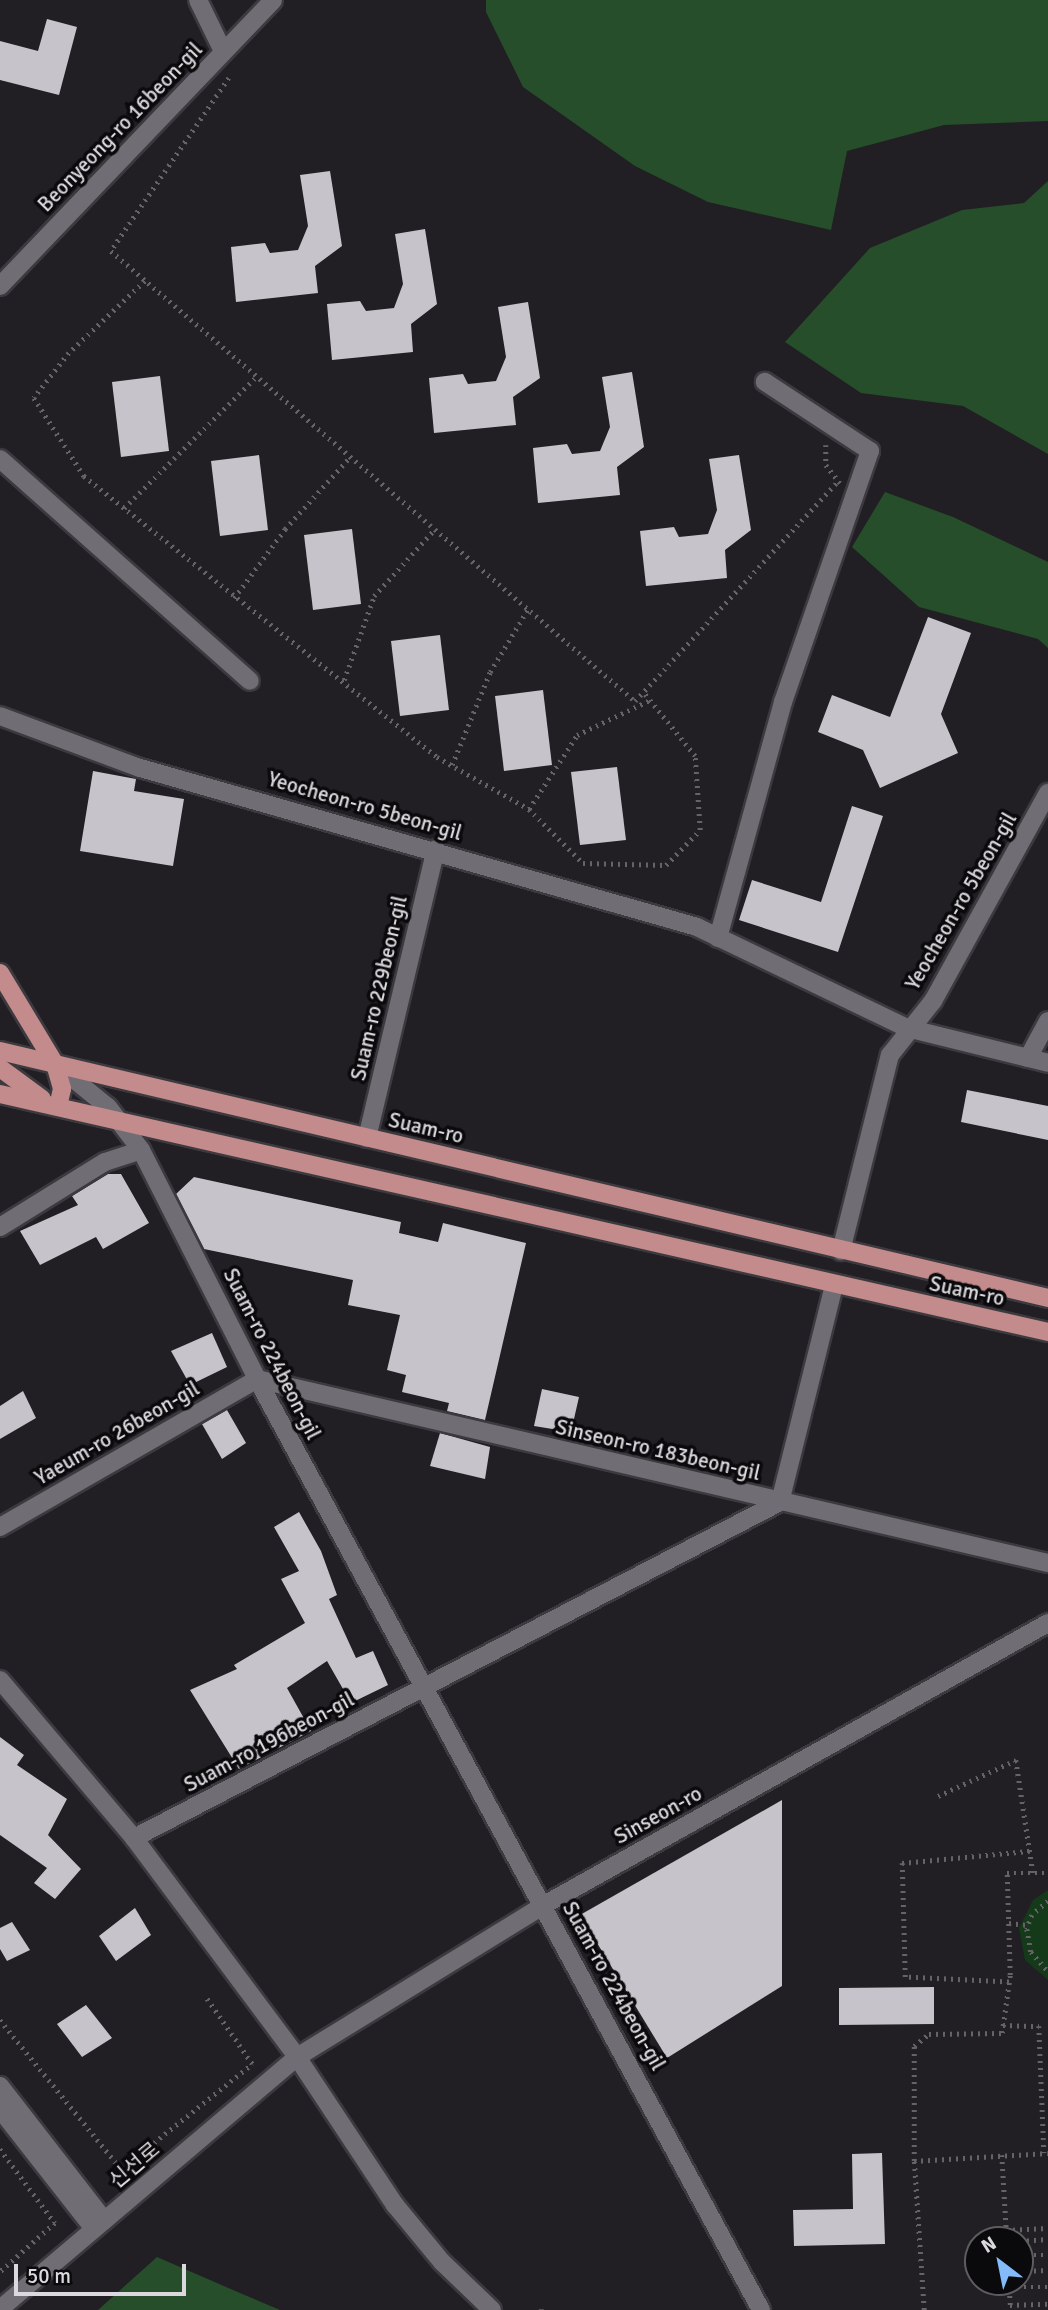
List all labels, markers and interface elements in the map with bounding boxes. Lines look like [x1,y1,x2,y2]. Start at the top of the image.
street label: Beonyeong-ro 16beon-gil [32,37,208,217]
street label: Yeocheon-ro 5beon-gil [265,766,465,846]
street label: Yeocheon-ro 5beon-gil [900,808,1022,994]
street label: Suam-ro 229beon-gil [345,893,413,1083]
street label: Suam-ro [386,1107,466,1149]
street label: Suam-ro 224beon-gil [218,1264,326,1444]
street label: Suam-ro [927,1271,1007,1311]
street label: Yaeum-ro 26beon-gil [30,1376,204,1490]
street label: Sinseon-ro 183beon-gil [553,1414,763,1486]
street label: Suam-ro 196beon-gil [180,1687,358,1797]
street label: Sinseon-ro [610,1781,706,1849]
street label: Suam-ro 224beon-gil [557,1897,671,2075]
street label: 신선로 [104,2137,164,2193]
north arrow [964,2226,1034,2296]
text: N [977,2231,1001,2259]
scale bar [18,2250,189,2294]
text: 50 m [27,2263,71,2289]

